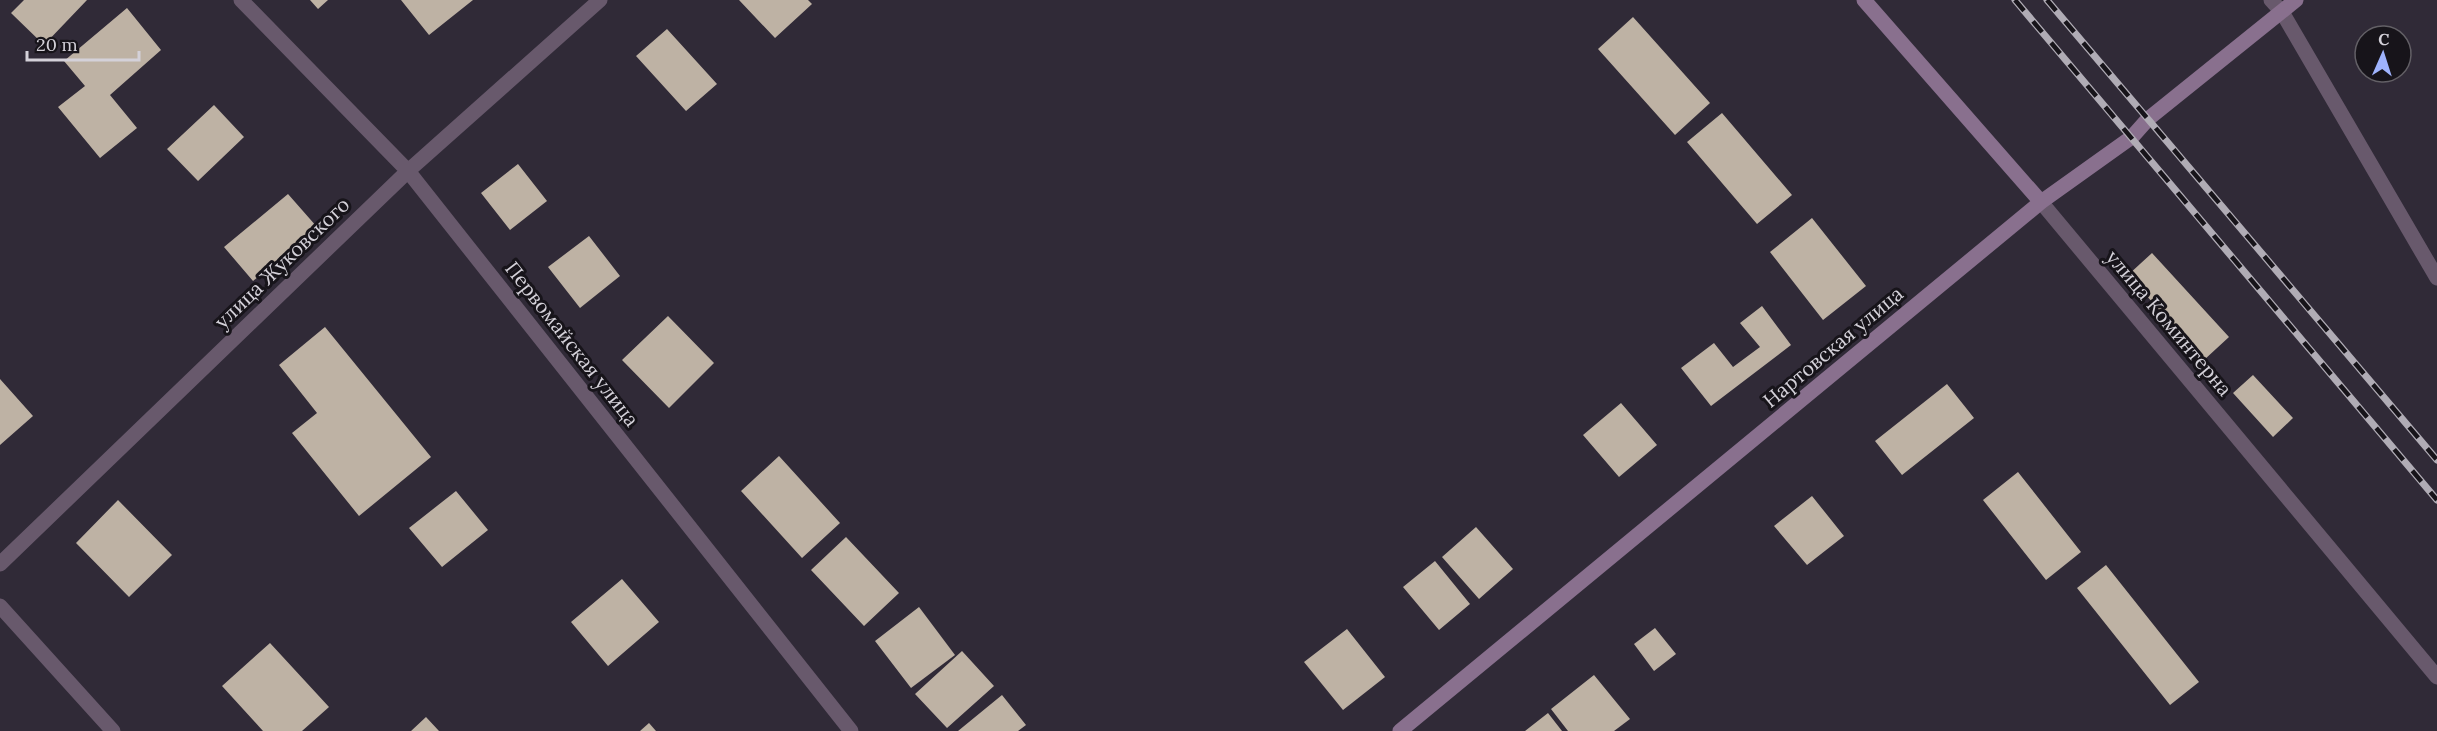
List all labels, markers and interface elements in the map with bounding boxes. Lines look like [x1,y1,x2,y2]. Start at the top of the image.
scale bar [27,24,140,62]
north arrow [2353,24,2413,84]
text: С [2378,29,2390,49]
text: 20 m [36,33,78,56]
street label: улица Жуковского [209,192,354,334]
street label: улица Коминтерна [2101,245,2238,401]
street label: Первомайская улица [500,256,645,431]
street label: Нартовская улица [1758,281,1908,412]

